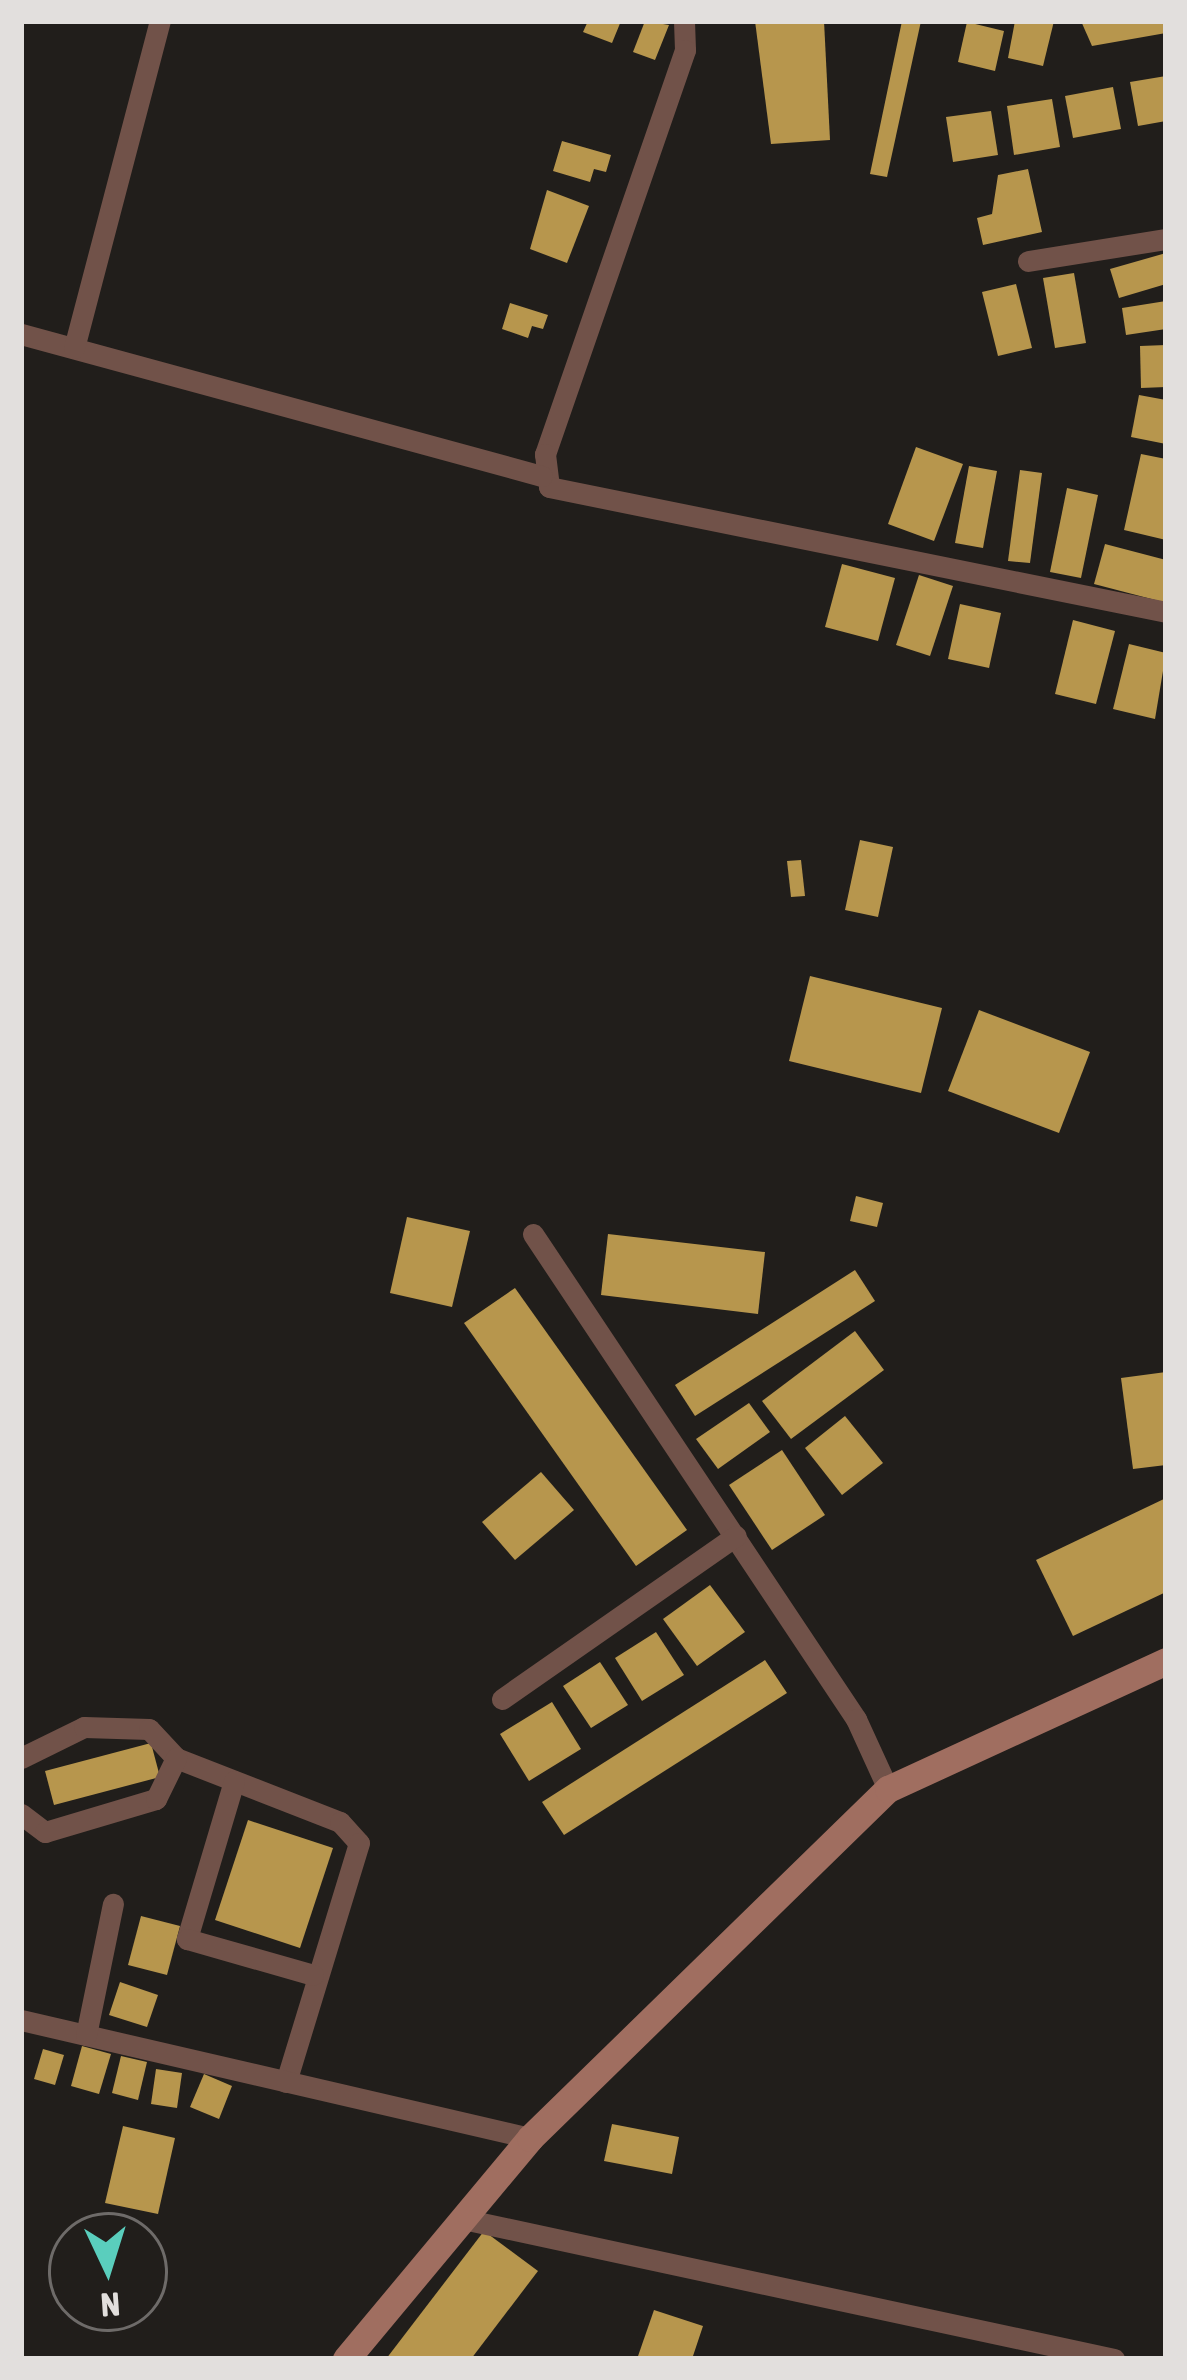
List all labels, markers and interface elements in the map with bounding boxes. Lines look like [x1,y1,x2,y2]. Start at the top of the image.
north arrow [48,2212,168,2332]
text: N [99,2285,121,2325]

